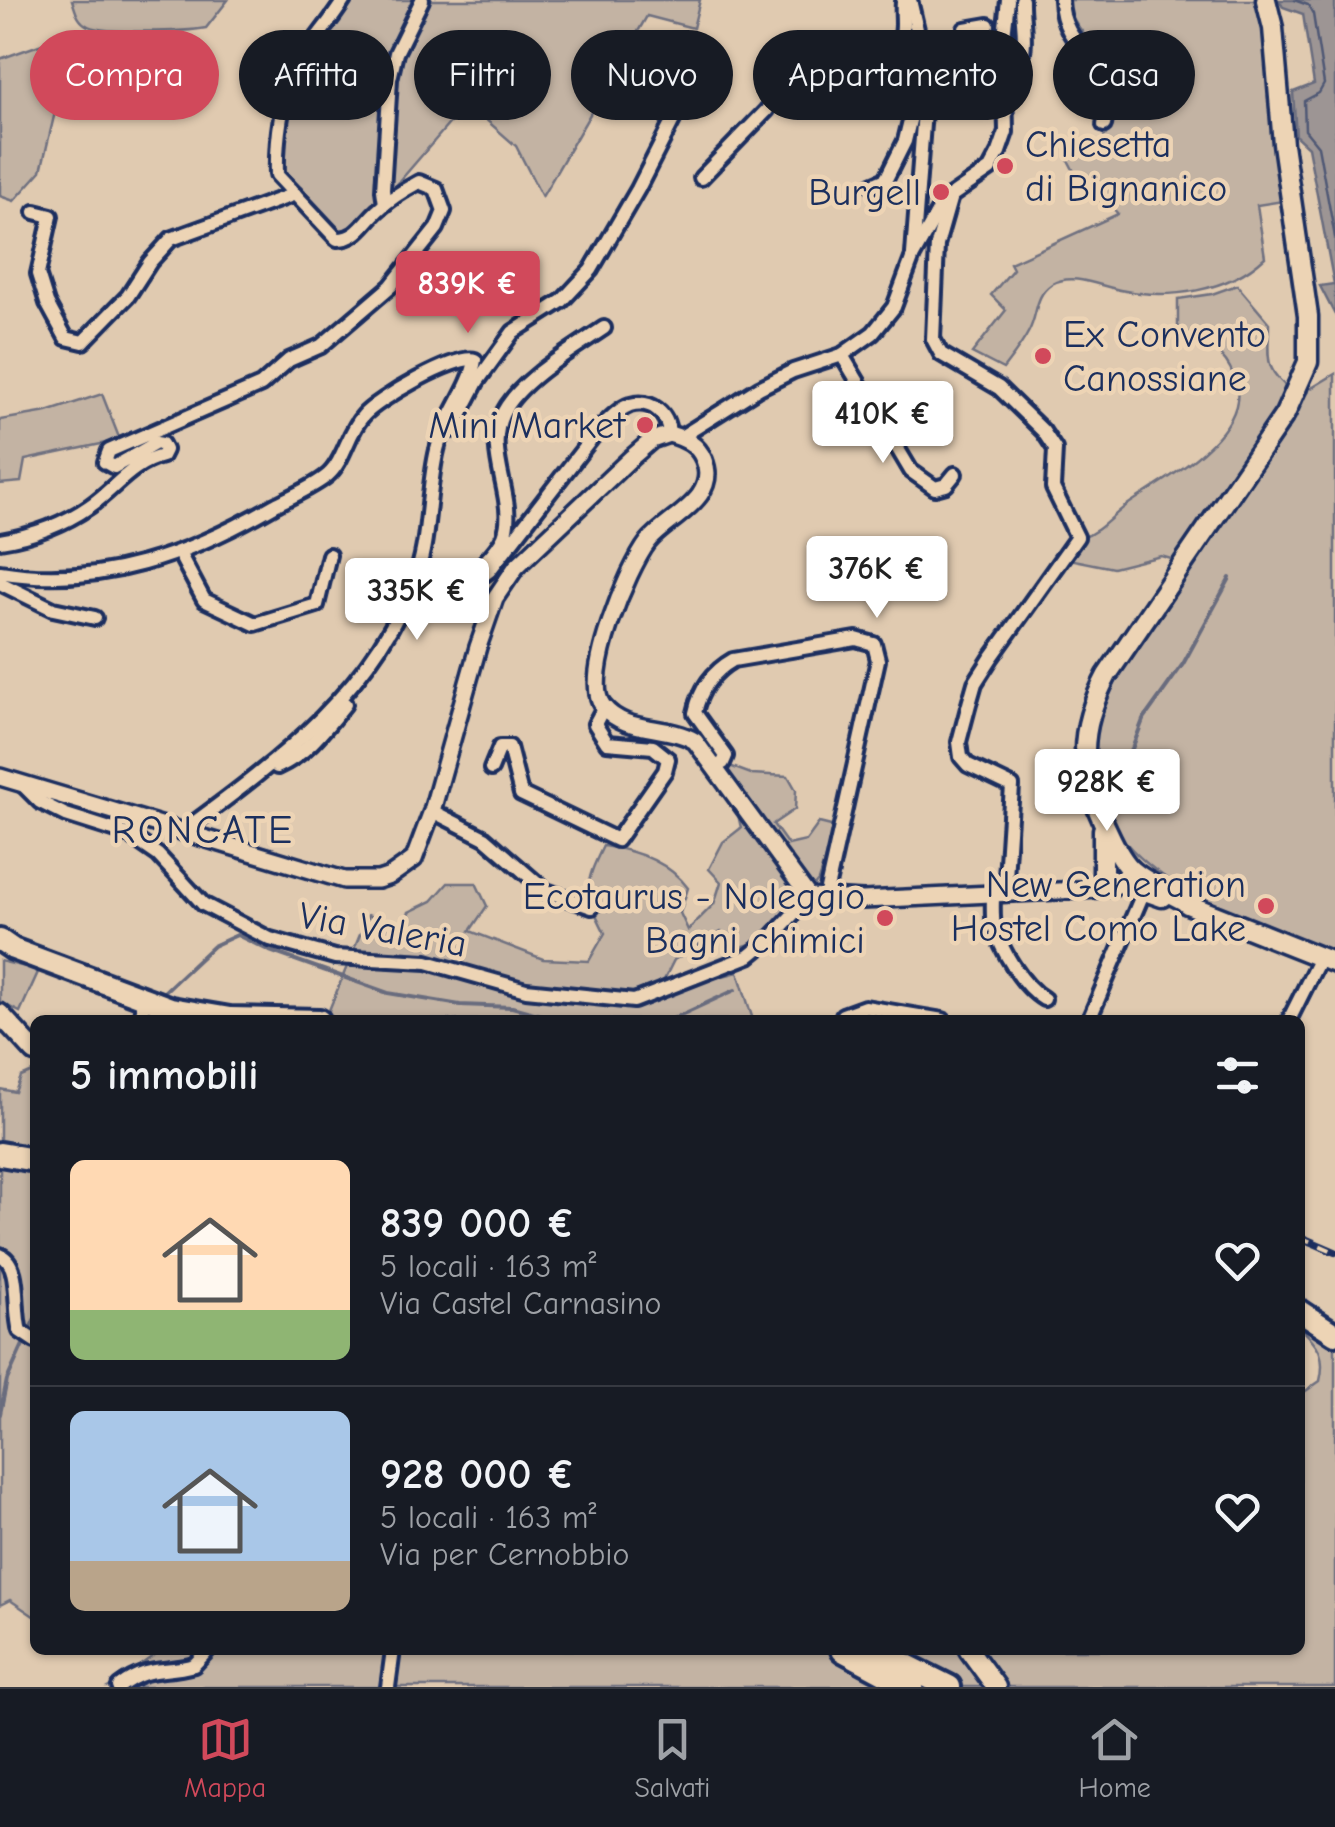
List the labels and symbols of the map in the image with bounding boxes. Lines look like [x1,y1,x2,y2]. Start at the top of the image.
place label: Chiesetta di Bignanico [1025,123,1227,211]
marker: Chiesetta di Bignanico [994,155,1016,177]
place label: Burgell [808,171,921,215]
marker: Burgell [930,181,952,203]
pin: 839K € [387,251,549,336]
place label: Ex Convento Canossiane [1063,313,1266,401]
marker: Ex Convento Canossiane [1032,345,1054,367]
pin: 410K € [802,381,964,466]
place label: Mini Market [428,404,626,448]
marker: Mini Market [634,414,656,436]
pin: 376K € [796,536,958,621]
pin: 335K € [336,558,498,643]
pin: 928K € [1026,749,1188,834]
district label: RONCATE [111,807,295,853]
place label: New Generation Hostel Como Lake [951,863,1246,951]
place label: Ecotaurus - Noleggio Bagni chimici [523,875,865,963]
street label: Via Valeria [295,894,470,966]
marker: New Generation Hostel Como Lake [1255,895,1277,917]
marker: Ecotaurus - Noleggio Bagni chimici [874,907,896,929]

